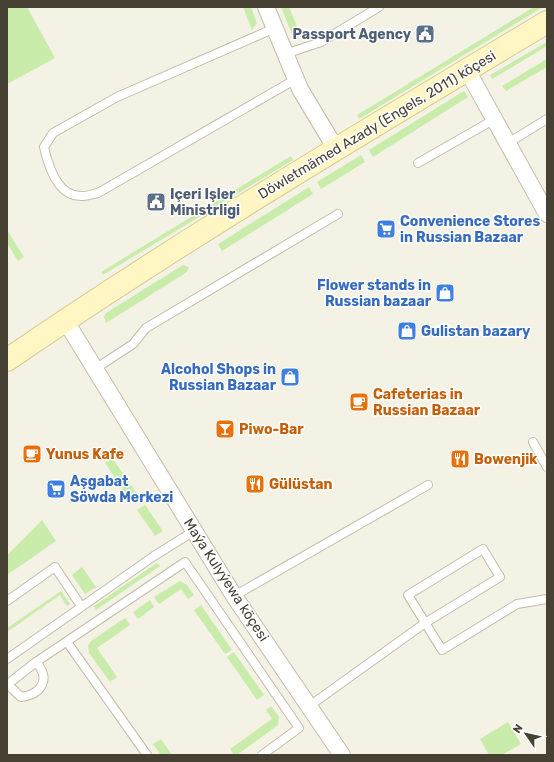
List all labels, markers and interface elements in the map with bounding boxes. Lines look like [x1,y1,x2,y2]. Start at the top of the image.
public building icon: Passport Agency [414,23,436,45]
place label: Passport Agency [293,26,412,43]
street label: Döwletmämed Azady (Engels, 2011) köçesi [255,47,499,203]
place label: Içeri Işler Ministrligi [170,186,240,219]
public building icon: Içeri Işler Ministrligi [145,191,167,213]
place label: Convenience Stores in Russian Bazaar [400,213,540,246]
supermarket icon: Convenience Stores in Russian Bazaar [375,218,397,240]
place label: Flower stands in Russian bazaar [317,277,432,310]
shop icon: Flower stands in Russian bazaar [434,282,456,304]
shop icon: Gulistan bazary [396,320,418,342]
place label: Gulistan bazary [421,323,531,340]
place label: Alcohol Shops in Russian Bazaar [161,361,277,394]
shop icon: Alcohol Shops in Russian Bazaar [279,366,301,388]
place label: Cafeterias in Russian Bazaar [373,386,481,419]
cafe icon: Cafeterias in Russian Bazaar [348,391,370,413]
bar icon: Piwo-Bar [214,418,236,440]
place label: Piwo-Bar [239,421,304,438]
cafe icon: Yunus Kafe [21,443,43,465]
place label: Yunus Kafe [46,446,124,463]
restaurant icon: Bowenjik [449,448,471,470]
place label: Bowenjik [474,451,538,468]
place label: Aşgabat Söwda Merkezi [70,473,173,506]
restaurant icon: Gülüstan [244,473,266,495]
place label: Gülüstan [269,476,333,493]
supermarket icon: Aşgabat Söwda Merkezi [45,478,67,500]
street label: Maýa Kulyýewa köçesi [180,515,272,645]
north arrow [506,714,546,754]
text: N [511,722,526,736]

